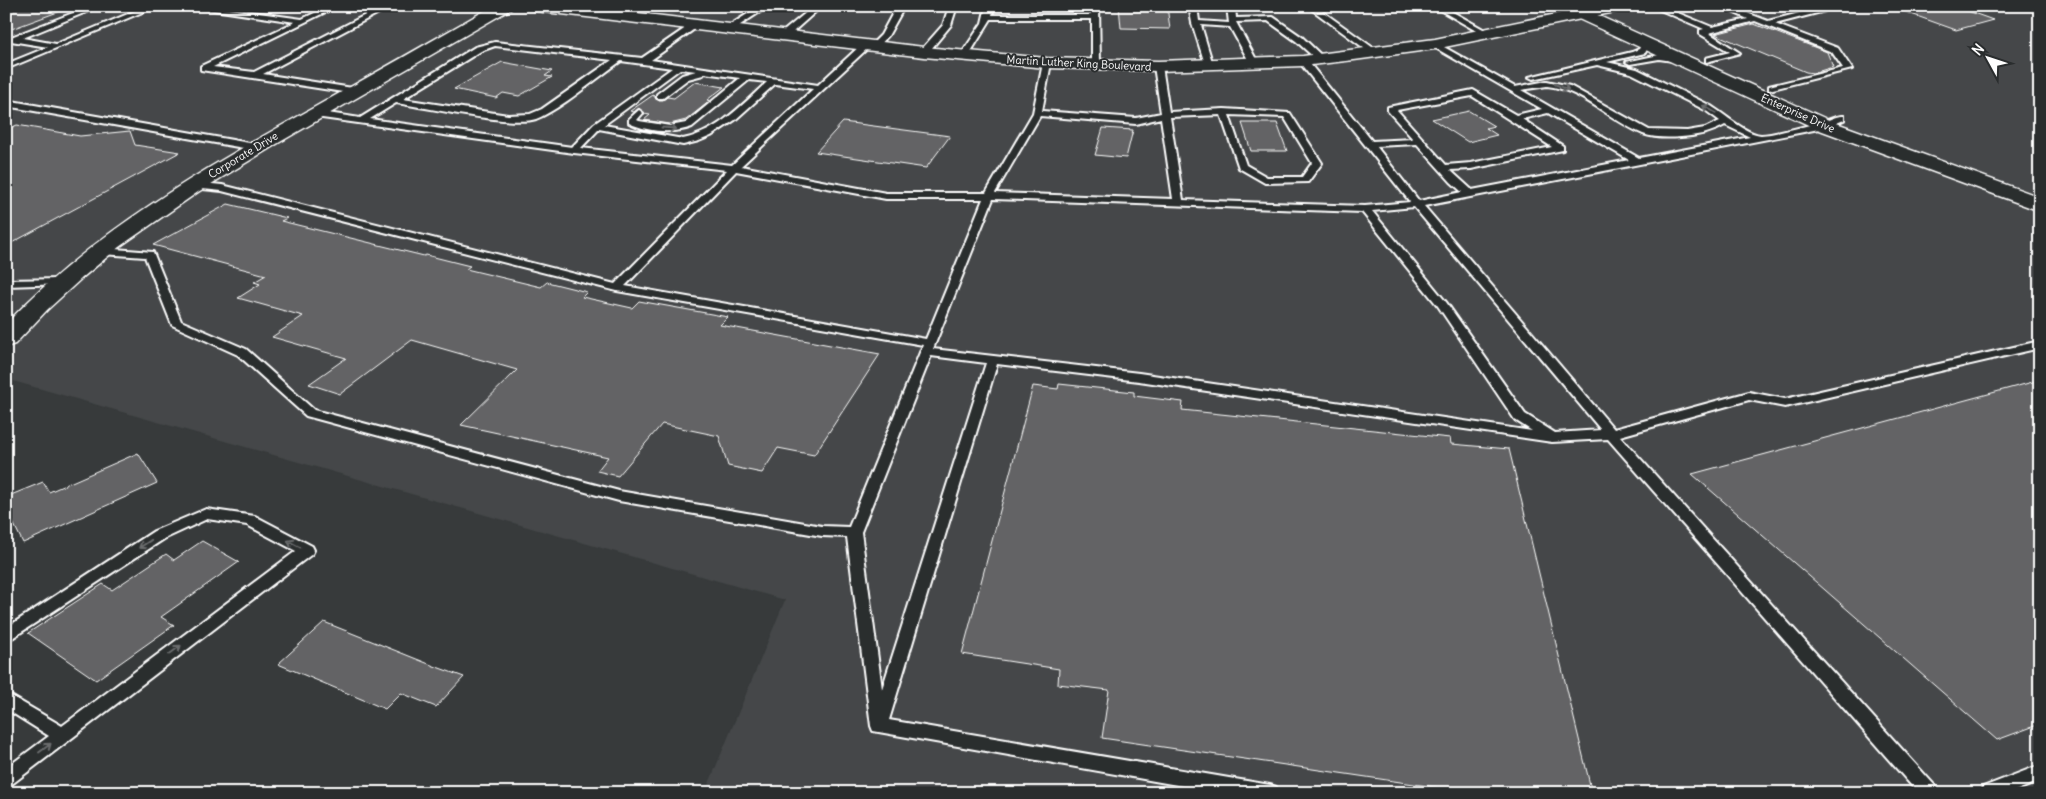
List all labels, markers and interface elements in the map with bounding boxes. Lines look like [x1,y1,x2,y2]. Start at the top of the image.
north arrow [1964,32,2014,82]
text: N [1968,40,1988,59]
street label: Martin Luther King Boulevard [1006,52,1152,74]
one-way arrow [1554,83,1569,92]
street label: Enterprise Drive [1759,90,1837,136]
one-way arrow [1702,104,1717,113]
one-way arrow [661,124,677,133]
street label: Corporate Drive [206,129,281,181]
one-way arrow [138,539,152,549]
one-way arrow [287,539,302,548]
one-way arrow [168,645,181,656]
one-way arrow [38,743,51,754]

